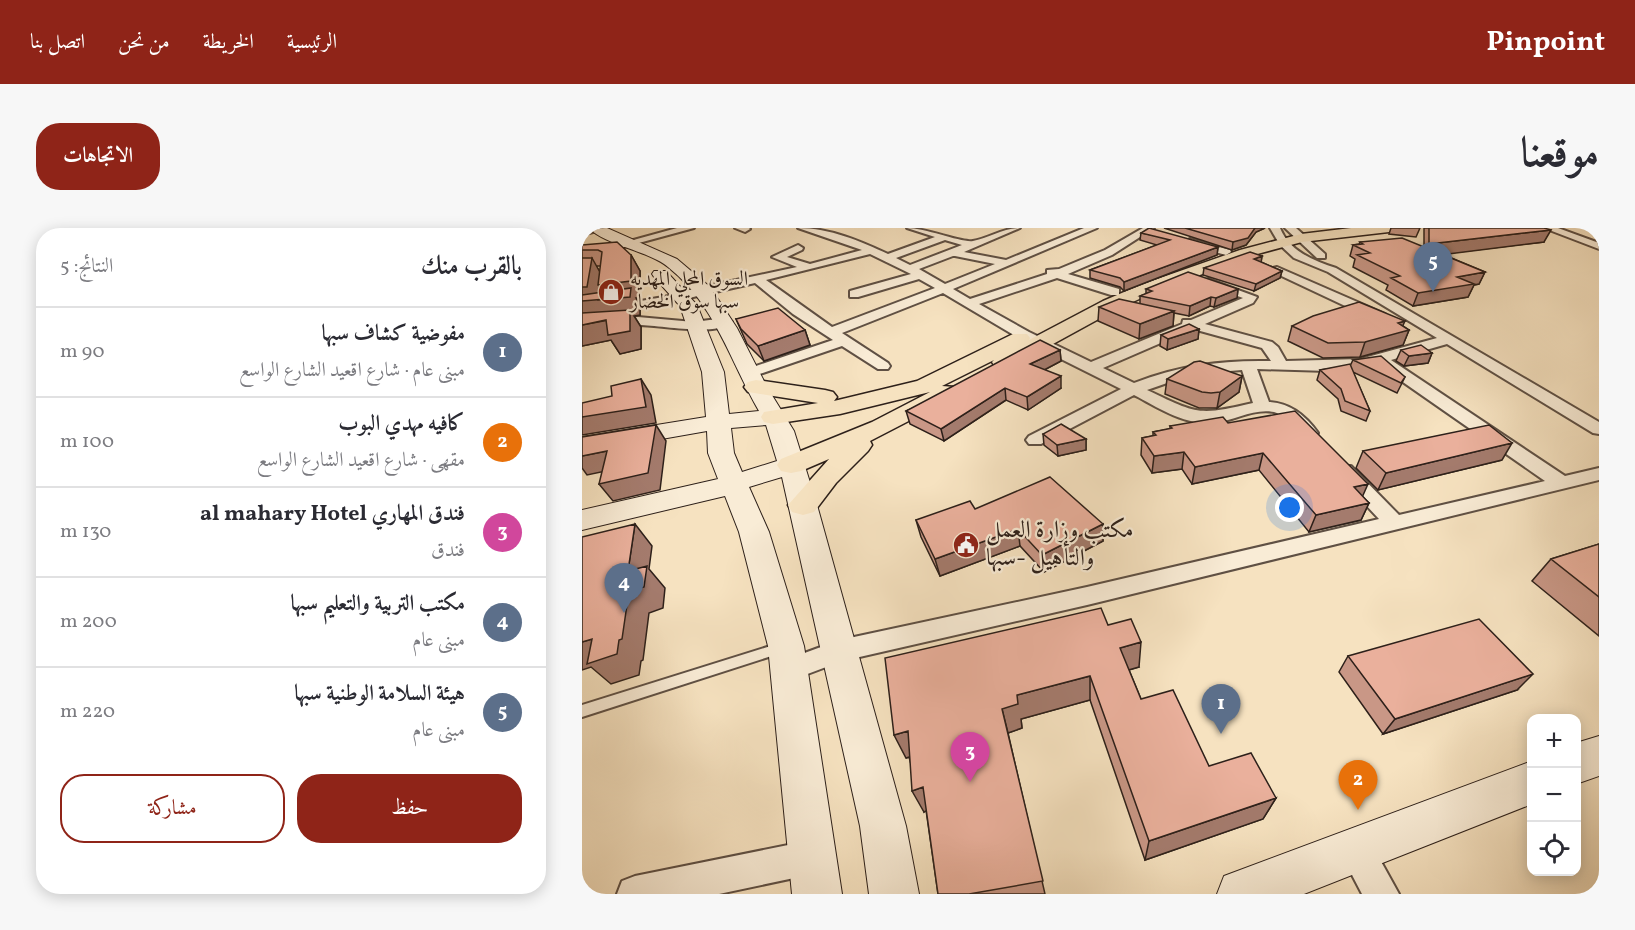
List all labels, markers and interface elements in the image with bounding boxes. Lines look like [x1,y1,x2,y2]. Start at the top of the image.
text: Pinpoint [1487,23,1605,62]
text: اتصل بنا [30,28,85,57]
text: من نحن [118,28,170,57]
text: الخريطة [203,28,254,57]
text: الرئيسية [287,28,337,57]
button: الاتجاهات [36,123,160,190]
text: موقعنا [1521,126,1599,185]
pin: 5 [1414,242,1452,292]
text: بالقرب منك [421,249,522,285]
text: النتائج: 5 [60,253,113,281]
place label: السوق المحلي المهديه سبها سوق الخضار [628,266,748,317]
shop icon: السوق المحلي المهديه سبها سوق الخضار [596,277,626,307]
text: مفوضية كشاف سبها [321,319,465,350]
text: 90 m [60,338,105,366]
text: 1 [498,338,507,366]
text: مبنى عام · شارع اقعيد الشارع الواسع [239,357,465,385]
text: كافيه مهدي البوب [338,409,465,440]
text: 100 m [60,428,114,456]
text: 2 [497,428,508,456]
text: مقهى · شارع اقعيد الشارع الواسع [257,447,465,475]
your location [1275,493,1304,522]
text: فندق المهاري al mahary Hotel [200,499,465,530]
place label: مكتب وزارة العمل والتأهيل -سبها [986,514,1134,576]
text: 130 m [60,518,111,546]
text: 3 [497,518,508,546]
public building icon: مكتب وزارة العمل والتأهيل -سبها [951,530,981,560]
text: فندق [431,537,465,565]
pin: 4 [604,564,644,613]
text: مكتب التربية والتعليم سبها [290,589,465,620]
text: 200 m [60,608,117,636]
text: 4 [496,608,509,636]
text: مبنى عام [412,627,465,655]
text: هيئة السلامة الوطنية سبها [294,679,465,710]
pin: 1 [1202,684,1240,734]
text: 220 m [60,698,115,726]
text: 5 [498,698,507,726]
map controls [1527,714,1581,876]
button: + [1527,714,1581,768]
text: مبنى عام [412,717,465,745]
pin: 3 [950,732,990,782]
pin: 2 [1338,760,1378,810]
button: − [1527,768,1581,822]
button: مشاركة [60,774,285,843]
button: حفظ [297,774,522,843]
button: locate [1527,822,1581,876]

